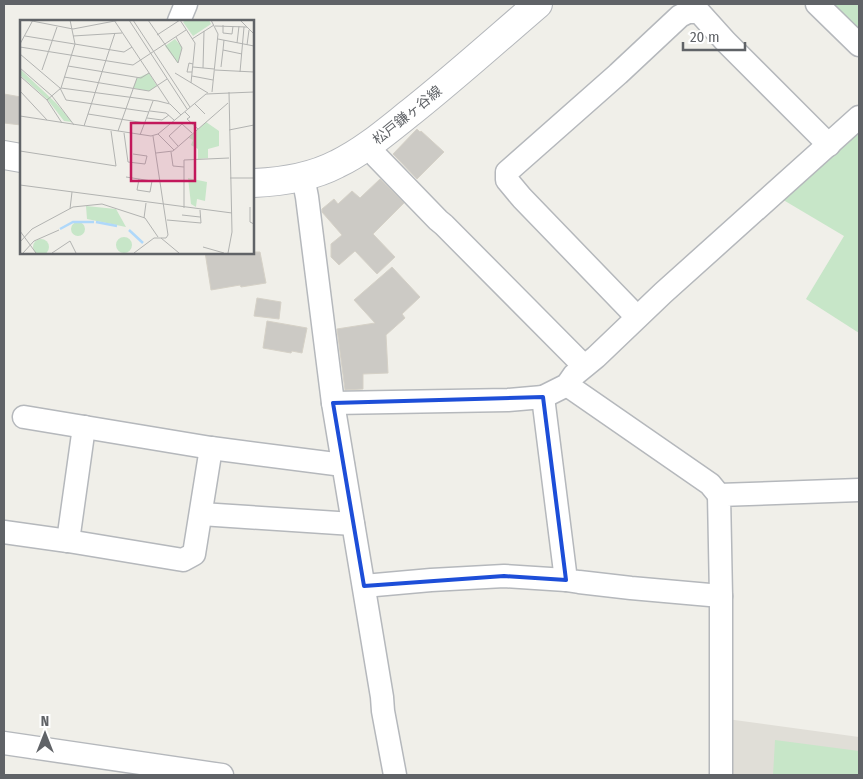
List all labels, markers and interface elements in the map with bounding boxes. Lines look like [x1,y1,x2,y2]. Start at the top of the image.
inset map [20,20,254,254]
scale bar [683,20,746,52]
text: 20 m [690,28,720,46]
street label: 松戸鎌ヶ谷線 [369,82,445,148]
north arrow [20,709,70,759]
text: N [41,713,49,730]

